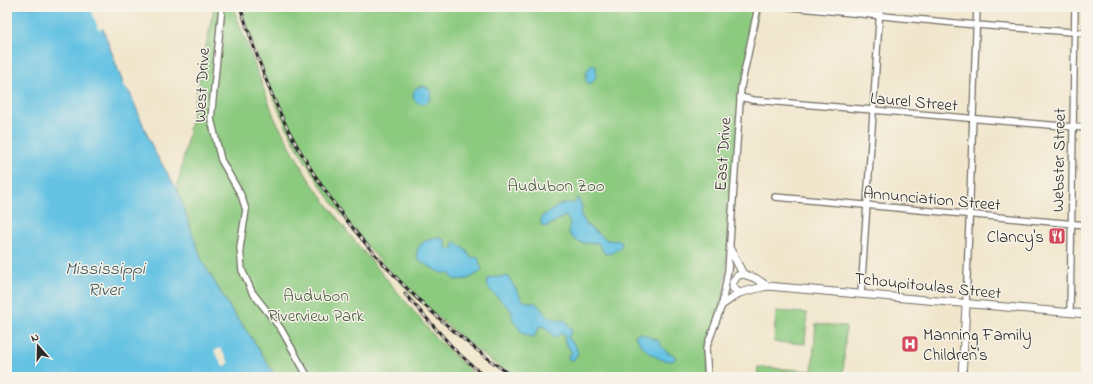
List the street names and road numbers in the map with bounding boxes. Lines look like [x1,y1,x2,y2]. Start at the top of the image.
street label: West Drive [188,47,217,123]
street label: Laurel Street [869,86,959,119]
street label: Webster Street [1046,107,1073,212]
street label: East Drive [708,116,739,192]
street label: Annunciation Street [862,181,1002,218]
street label: Tchoupitoulas Street [853,266,1003,307]

